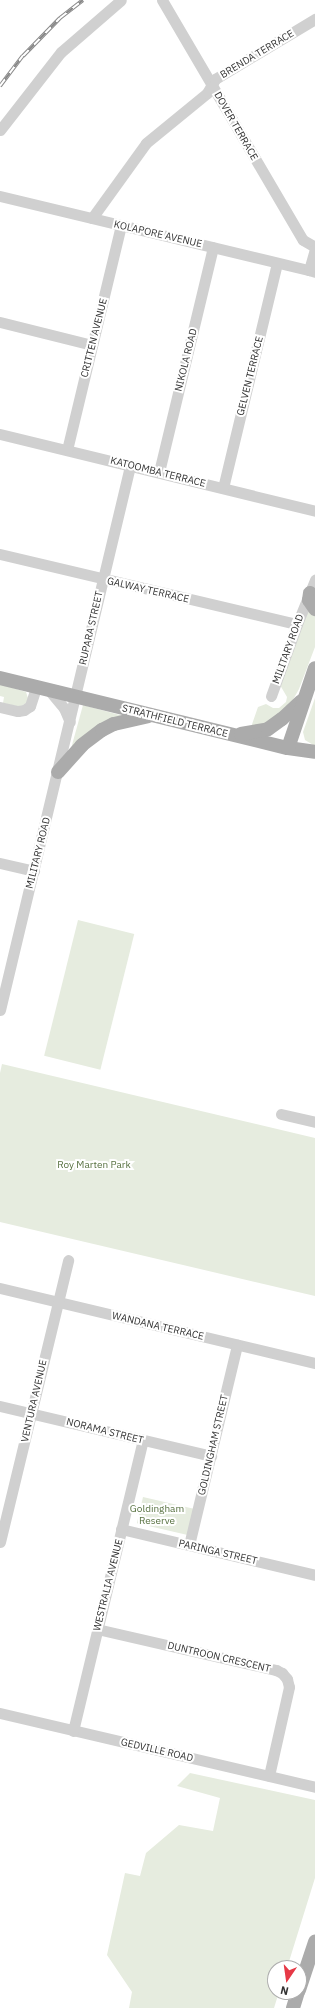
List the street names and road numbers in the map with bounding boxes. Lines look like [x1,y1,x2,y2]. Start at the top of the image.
street label: BRENDA TERRACE [218,27,296,81]
street label: DOVER TERRACE [212,90,260,162]
street label: KOLAPORE AVENUE [113,218,203,250]
street label: CRITTEN AVENUE [78,297,110,379]
street label: NIKOLA ROAD [172,327,200,393]
street label: GELVEN TERRACE [234,335,266,417]
street label: KATOOMBA TERRACE [109,454,207,490]
street label: GALWAY TERRACE [106,575,190,605]
street label: RUPARA STREET [77,590,105,666]
street label: MILITARY ROAD [270,613,306,685]
street label: STRATHFIELD TERRACE [121,702,229,740]
street label: MILITARY ROAD [23,816,53,890]
street label: WANDANA TERRACE [111,1310,205,1342]
street label: VENTURA AVENUE [19,1359,49,1443]
street label: GOLDINGHAM STREET [196,1394,230,1496]
street label: NORAMA STREET [65,1416,145,1446]
street label: PARINGA STREET [177,1537,259,1567]
street label: WESTRALIA AVENUE [91,1538,125,1632]
street label: DUNTROON CRESCENT [166,1639,272,1675]
street label: GEDVILLE ROAD [120,1736,194,1764]

